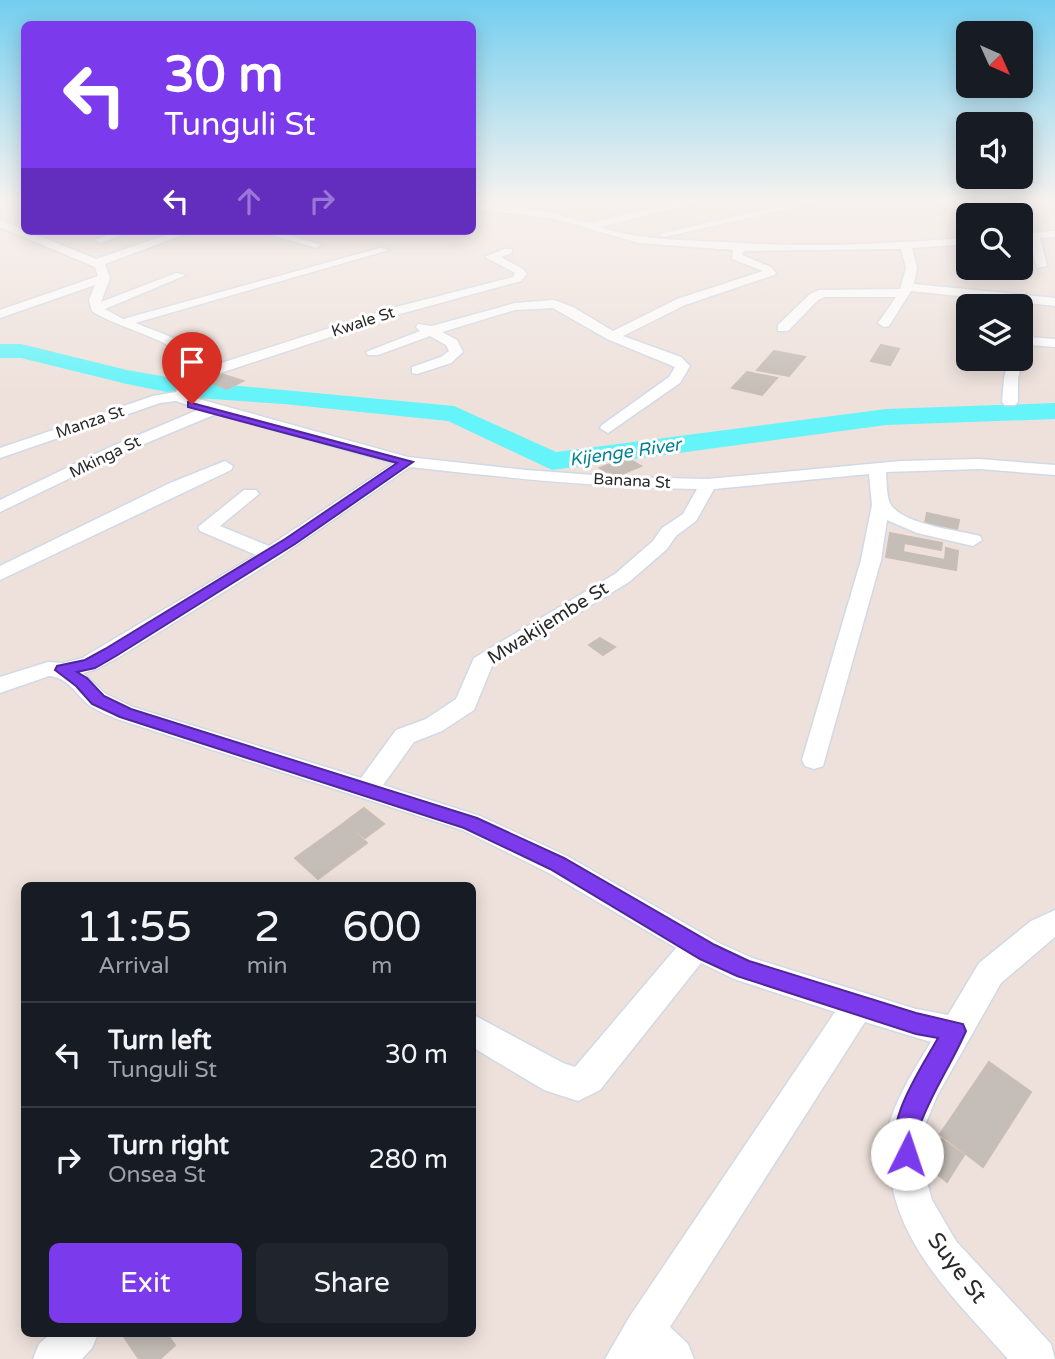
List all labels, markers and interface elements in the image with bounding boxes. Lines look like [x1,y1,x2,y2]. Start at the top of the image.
north arrow [956,21,1032,98]
map controls [956,21,1033,371]
text: 30 m [164,46,283,105]
icon: left [49,49,140,140]
text: Tunguli St [164,106,316,144]
button: sound [956,112,1033,189]
icon: left [157,182,195,220]
icon: ahead [230,182,268,220]
icon: right [303,182,341,220]
button: search [956,203,1033,280]
button: layers [956,294,1033,371]
street label: Kwale St [329,302,397,342]
pin [162,332,222,404]
icon: arrive [173,343,211,381]
street label: Manza St [53,401,127,443]
street label: Mkinga St [66,431,144,483]
water label: Kijenge River [568,433,684,471]
street label: Banana St [593,469,671,493]
street label: Mwakijembe St [484,577,612,669]
text: 11:55 [76,902,192,953]
text: 2 [254,902,280,953]
text: 600 [342,902,421,953]
text: Arrival [98,952,169,980]
text: min [247,952,288,980]
text: m [371,952,392,980]
text: Turn left [108,1025,211,1056]
icon: left [49,1036,87,1074]
text: 30 m [385,1039,448,1070]
text: Tunguli St [108,1056,217,1084]
position arrow [870,1117,944,1191]
text: Turn right [108,1130,229,1161]
icon: right [49,1141,87,1179]
text: 280 m [368,1144,448,1175]
text: Onsea St [108,1161,206,1189]
street label: Suye St [921,1227,993,1309]
button: Exit [49,1243,242,1323]
button: Share [256,1243,448,1323]

